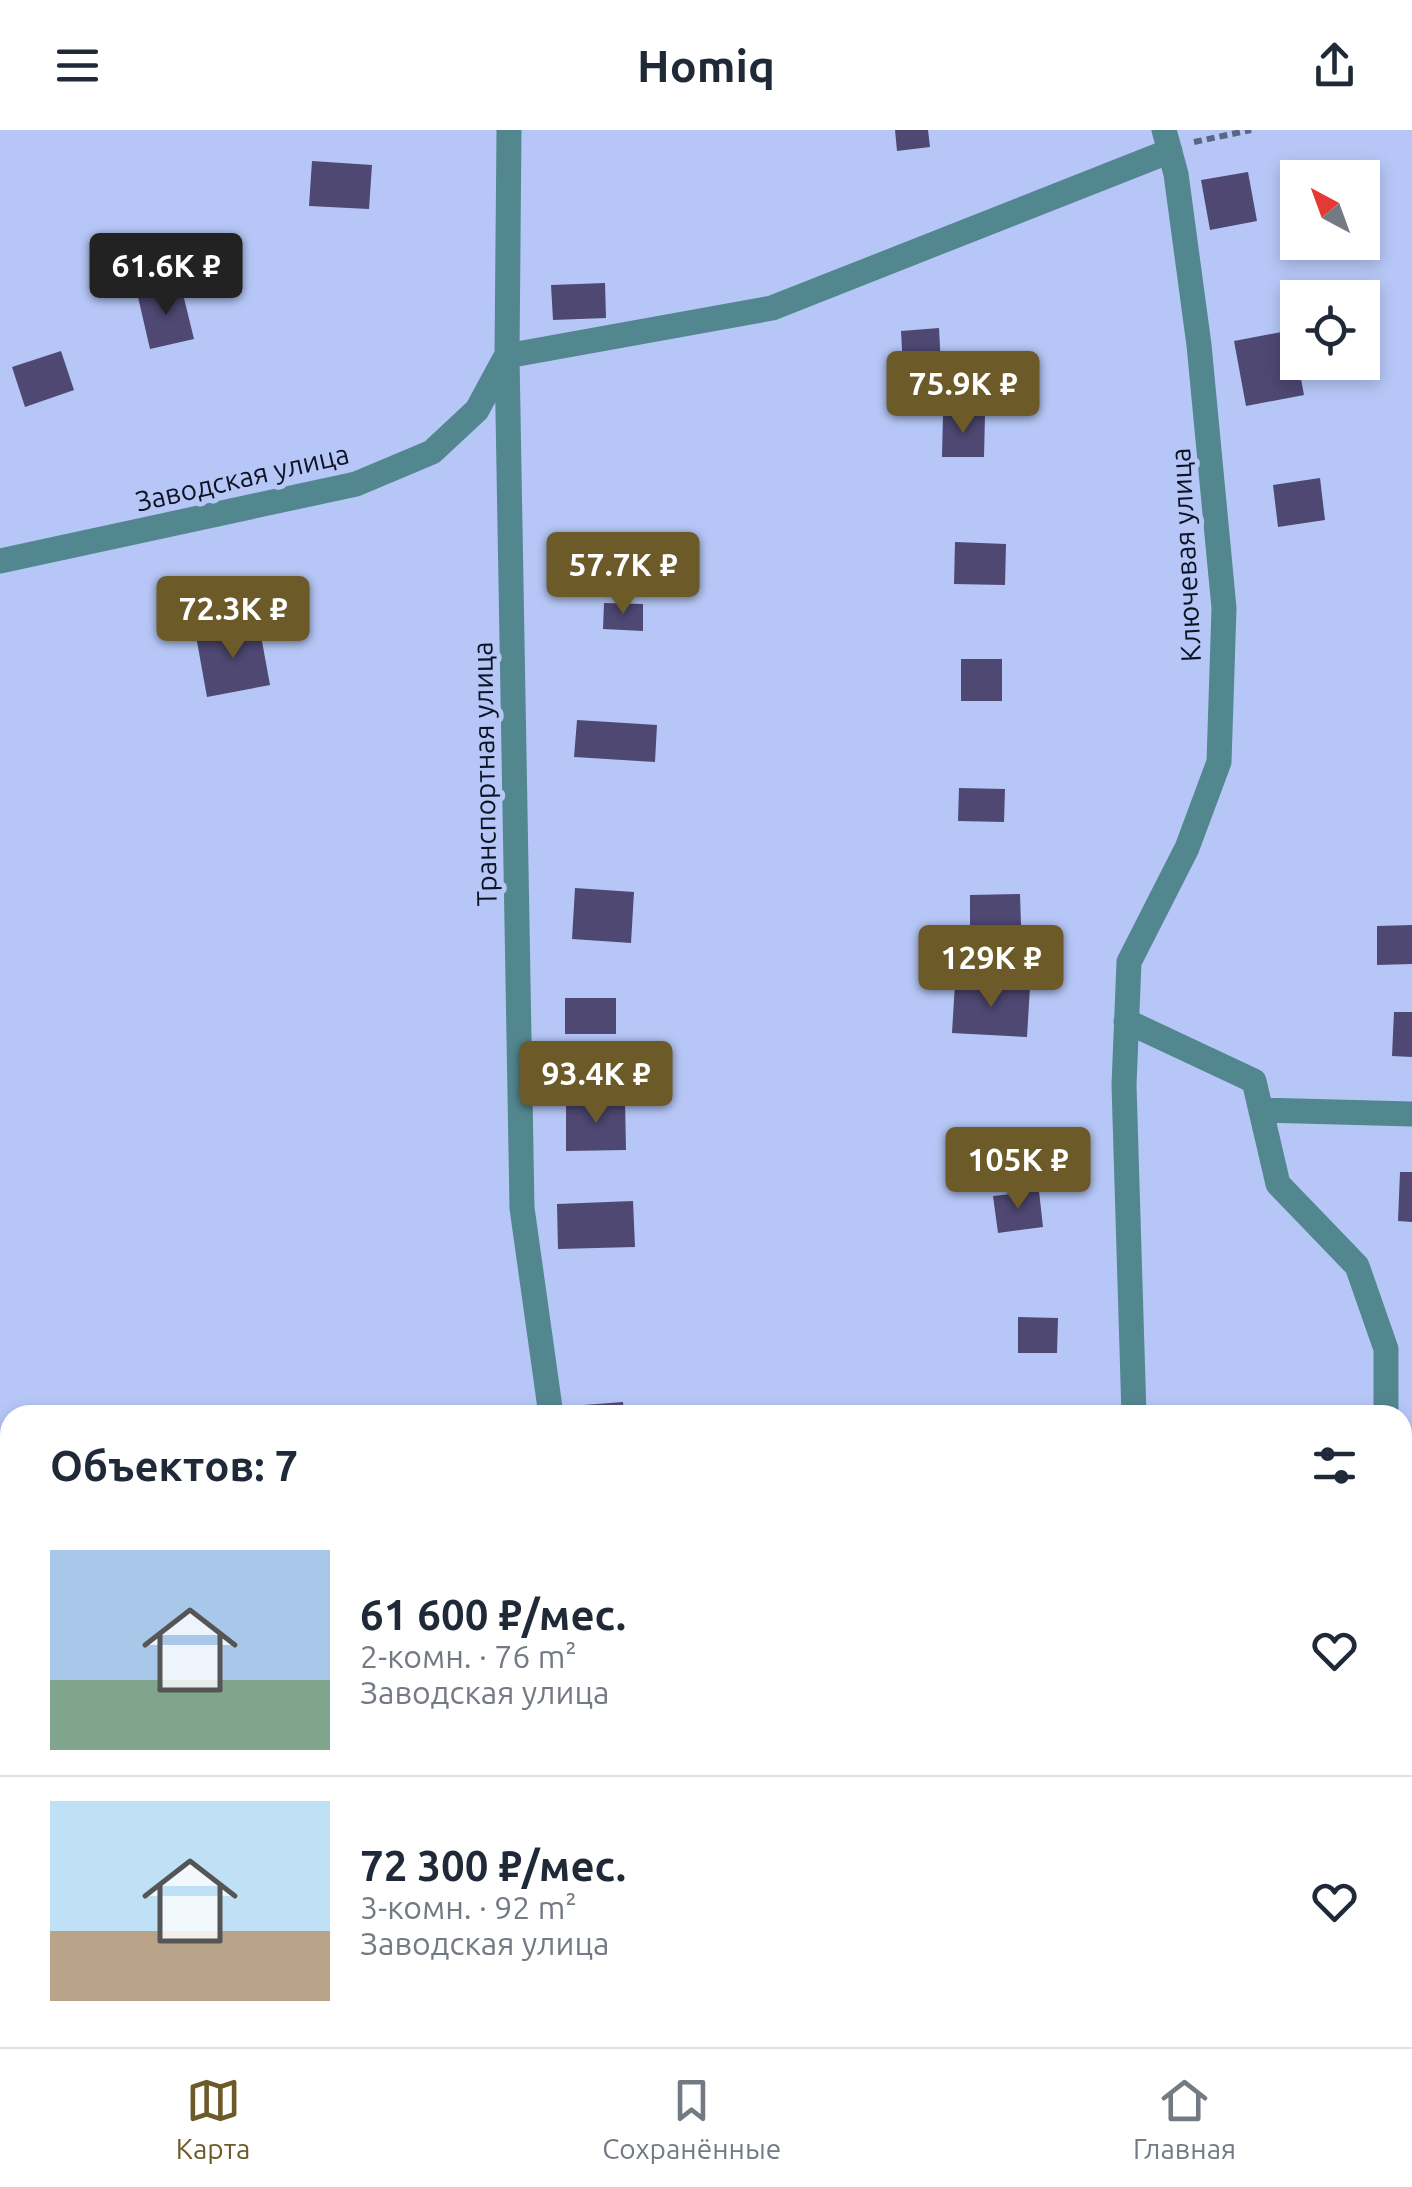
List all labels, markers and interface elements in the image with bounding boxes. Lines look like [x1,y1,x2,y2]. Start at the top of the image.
icon: menu [50,38,105,93]
icon: share [1307,38,1362,93]
text: Homiq [637,40,775,91]
north arrow [1280,160,1380,260]
map controls [1280,160,1380,380]
pin: 61.6K ₽ [74,233,258,318]
text: 61.6K ₽ [112,247,220,283]
button: locate [1280,280,1380,380]
pin: 75.9K ₽ [871,351,1055,436]
text: 75.9K ₽ [909,365,1017,401]
street label: Заводская улица [132,437,352,517]
street label: Ключевая улица [1164,447,1206,663]
pin: 57.7K ₽ [531,532,715,617]
text: 57.7K ₽ [569,546,677,582]
pin: 72.3K ₽ [141,576,325,661]
text: 72.3K ₽ [179,590,287,626]
street label: Транспортная улица [466,641,502,907]
pin: 129K ₽ [910,925,1072,1010]
text: 129K ₽ [940,939,1042,975]
pin: 93.4K ₽ [504,1041,688,1126]
text: 93.4K ₽ [542,1055,650,1091]
pin: 105K ₽ [937,1127,1099,1212]
text: 105K ₽ [967,1141,1069,1177]
icon: filters [1307,1438,1362,1493]
text: Объектов: 7 [50,1442,298,1489]
icon: home [130,1590,250,1710]
text: 61 600 ₽/мес. [360,1591,626,1638]
icon: heart [1307,1623,1362,1678]
text: 2-комн. · 76 m² [360,1638,577,1674]
text: Заводская улица [360,1674,609,1710]
icon: home [130,1841,250,1961]
text: 72 300 ₽/мес. [360,1842,626,1889]
icon: heart [1307,1874,1362,1929]
text: 3-комн. · 92 m² [360,1889,577,1925]
text: Заводская улица [360,1925,609,1961]
tab: Карта [176,2073,250,2164]
tab: Сохранённые [602,2073,781,2164]
tab: Главная [1133,2073,1236,2164]

